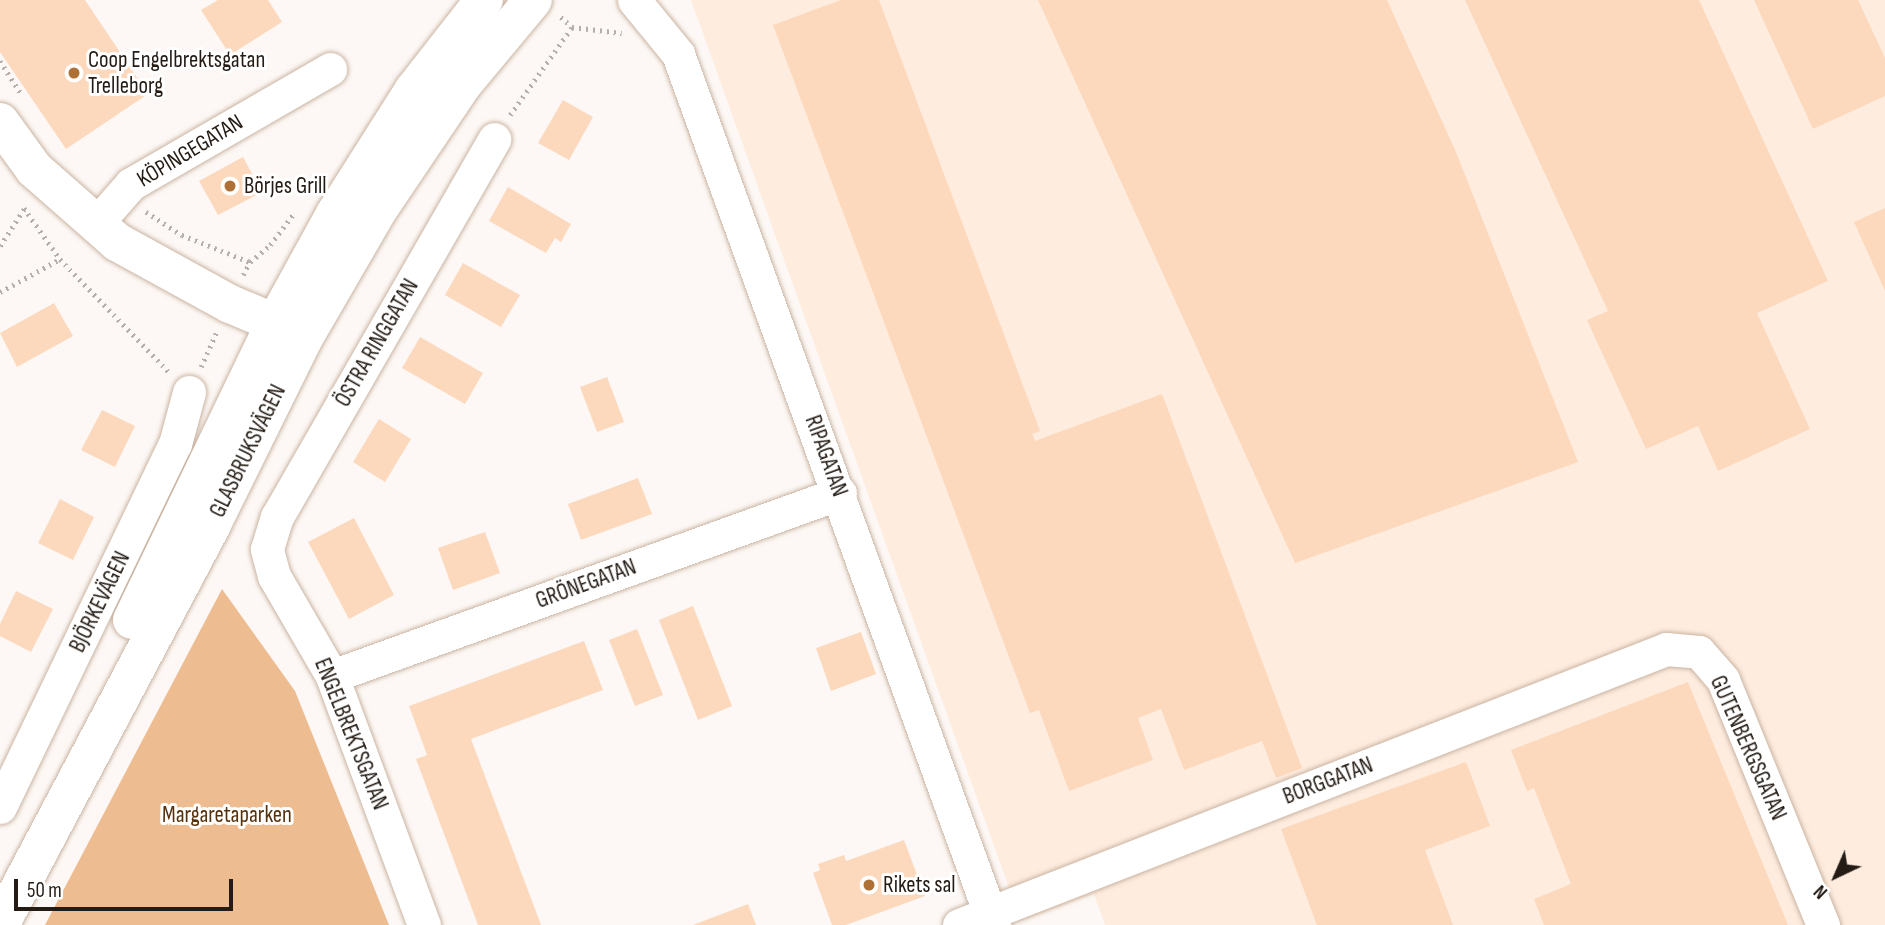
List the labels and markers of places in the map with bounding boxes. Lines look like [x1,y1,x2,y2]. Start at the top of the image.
place label: Coop Engelbrektsgatan Trelleborg [88,46,265,100]
marker: Coop Engelbrektsgatan Trelleborg [66,65,82,81]
place label: Börjes Grill [244,172,327,200]
marker: Börjes Grill [222,178,238,194]
place label: Rikets sal [883,871,956,899]
marker: Rikets sal [861,877,877,893]

